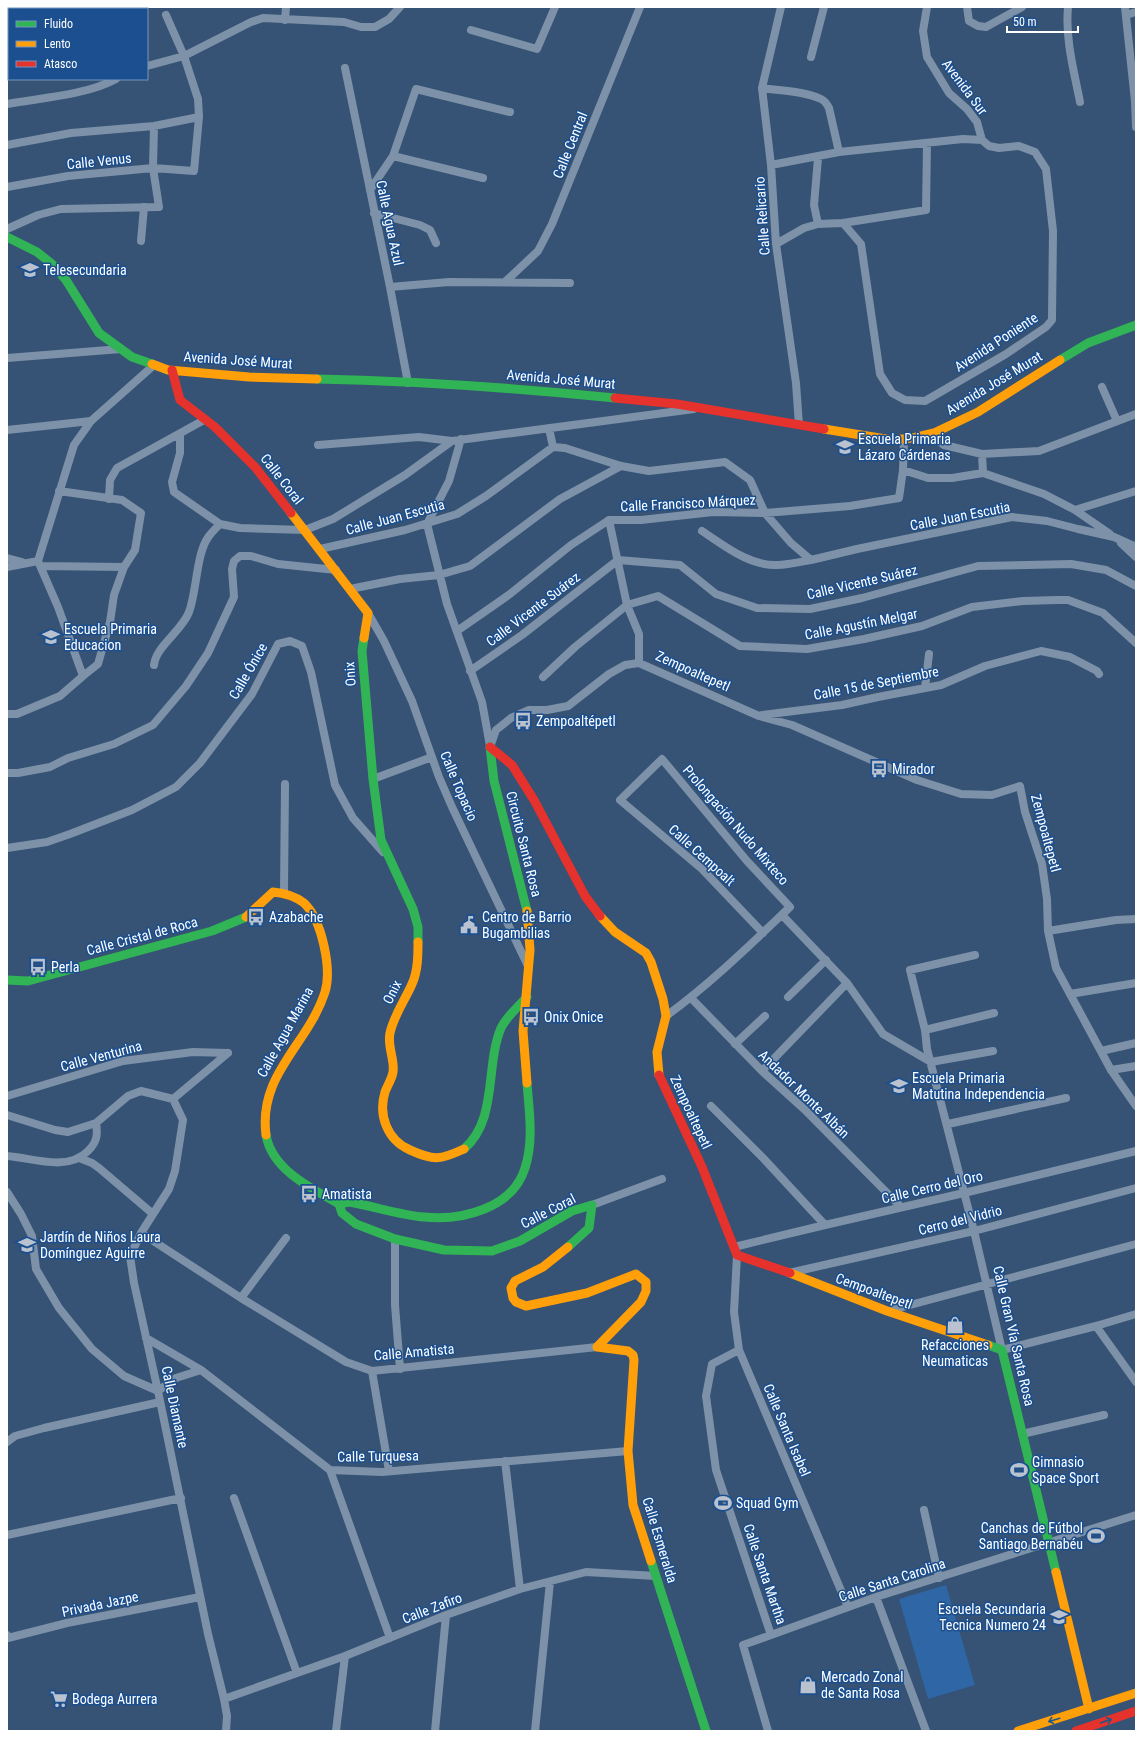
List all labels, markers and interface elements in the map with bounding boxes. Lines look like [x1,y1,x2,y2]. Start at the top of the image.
legend [8,8,148,80]
scale bar [1007,8,1078,34]
text: 50 m [1013,15,1037,29]
text: Fluido [44,17,73,31]
text: Lento [44,37,71,51]
street label: Avenida Sur [939,56,991,118]
text: Atasco [44,57,77,71]
street label: Calle Central [549,109,591,181]
street label: Calle Venus [66,150,132,172]
street label: Calle Relicario [751,176,773,256]
street label: Calle Agua Azul [373,179,407,267]
school or university icon: Telesecundaria [20,260,40,280]
place label: Telesecundaria [43,262,127,278]
street label: Avenida Poniente [951,309,1041,375]
street label: Avenida José Murat [183,348,293,372]
street label: Avenida José Murat [943,348,1045,418]
street label: Avenida José Murat [506,366,616,392]
place label: Escuela Primaria Lázaro Cárdenas [858,431,951,463]
school or university icon: Escuela Primaria Lázaro Cárdenas [835,437,855,457]
street label: Calle Coral [257,451,307,507]
street label: Calle Francisco Márquez [620,491,756,515]
street label: Calle Juan Escutia [344,496,446,538]
street label: Calle Juan Escutia [909,498,1011,534]
street label: Calle Vicente Suárez [805,561,919,603]
street label: Calle Vicente Suárez [483,569,583,649]
street label: Calle Agustín Melgar [803,605,919,643]
place label: Escuela Primaria Educacion [64,621,157,653]
school or university icon: Escuela Primaria Educacion [41,627,61,647]
street label: Calle Ónice [225,639,271,702]
street label: Zempoaltepetl [653,647,733,695]
street label: Onix [341,661,359,687]
street label: Calle 15 de Septiembre [812,663,940,703]
bus stop icon: Zempoaltépetl [513,711,533,731]
place label: Zempoaltépetl [536,713,616,729]
street label: Calle Topacio [437,749,481,823]
bus stop icon: Mirador [869,759,889,779]
place label: Mirador [892,761,935,777]
street label: Prolongación Nudo Mixteco [680,762,792,888]
street label: Circuito Santa Rosa [503,790,545,898]
street label: Zempoaltepetl [1028,792,1064,874]
street label: Calle Cempoalt [665,821,739,889]
bus stop icon: Azabache [246,907,266,927]
place label: Azabache [269,909,324,925]
place label: Centro de Barrio Bugambilias [482,909,572,941]
street label: Calle Cristal de Roca [85,913,199,959]
public building icon: Centro de Barrio Bugambilias [459,915,479,935]
bus stop icon: Perla [28,957,48,977]
place label: Perla [51,959,79,975]
street label: Onix [379,977,405,1007]
street label: Calle Agua Marina [254,984,316,1080]
bus stop icon: Onix Onice [521,1007,541,1027]
place label: Onix Onice [544,1009,604,1025]
street label: Calle Venturina [59,1037,143,1075]
street label: Andador Monte Albán [755,1047,853,1141]
place label: Escuela Primaria Matutina Independencia [912,1070,1045,1102]
street label: Zempoaltepetl [667,1073,715,1151]
school or university icon: Escuela Primaria Matutina Independencia [889,1076,909,1096]
street label: Calle Cerro del Oro [880,1168,984,1206]
bus stop icon: Amatista [299,1184,319,1204]
place label: Amatista [322,1186,372,1202]
street label: Calle Coral [518,1190,578,1232]
street label: Cerro del Vidrio [917,1202,1003,1238]
place label: Jardín de Niños Laura Domínguez Aguirre [40,1229,161,1261]
school or university icon: Jardín de Niños Laura Domínguez Aguirre [17,1235,37,1255]
street label: Calle Gran Vía Santa Rosa [990,1264,1038,1408]
street label: Cempoaltepetl [833,1270,915,1312]
shop icon: Refacciones Neumaticas [945,1315,965,1335]
place label: Refacciones Neumaticas [921,1337,989,1369]
street label: Calle Amatista [373,1341,455,1363]
street label: Calle Diamante [158,1364,192,1450]
street label: Calle Santa Isabel [760,1381,814,1479]
street label: Calle Turquesa [337,1447,419,1465]
place label: Gimnasio Space Sport [1032,1454,1099,1486]
sports icon: Gimnasio Space Sport [1009,1460,1029,1480]
sports icon: Squad Gym [713,1493,733,1513]
street label: Calle Esmeralda [639,1495,681,1585]
place label: Squad Gym [736,1495,799,1511]
place label: Canchas de Fútbol Santiago Bernabéu [979,1520,1083,1552]
street label: Calle Santa Martha [740,1522,790,1626]
sports icon: Canchas de Fútbol Santiago Bernabéu [1086,1526,1106,1546]
street label: Calle Santa Carolina [837,1555,947,1605]
street label: Privada Jazpe [60,1588,140,1620]
street label: Calle Zafiro [400,1589,464,1627]
place label: Escuela Secundaria Tecnica Numero 24 [938,1601,1046,1633]
school or university icon: Escuela Secundaria Tecnica Numero 24 [1049,1607,1069,1627]
place label: Mercado Zonal de Santa Rosa [821,1669,904,1701]
shop icon: Mercado Zonal de Santa Rosa [798,1675,818,1695]
supermarket icon: Bodega Aurrera [49,1689,69,1709]
place label: Bodega Aurrera [72,1691,157,1707]
one-way arrow [1100,1716,1112,1724]
one-way arrow [1047,1717,1060,1724]

